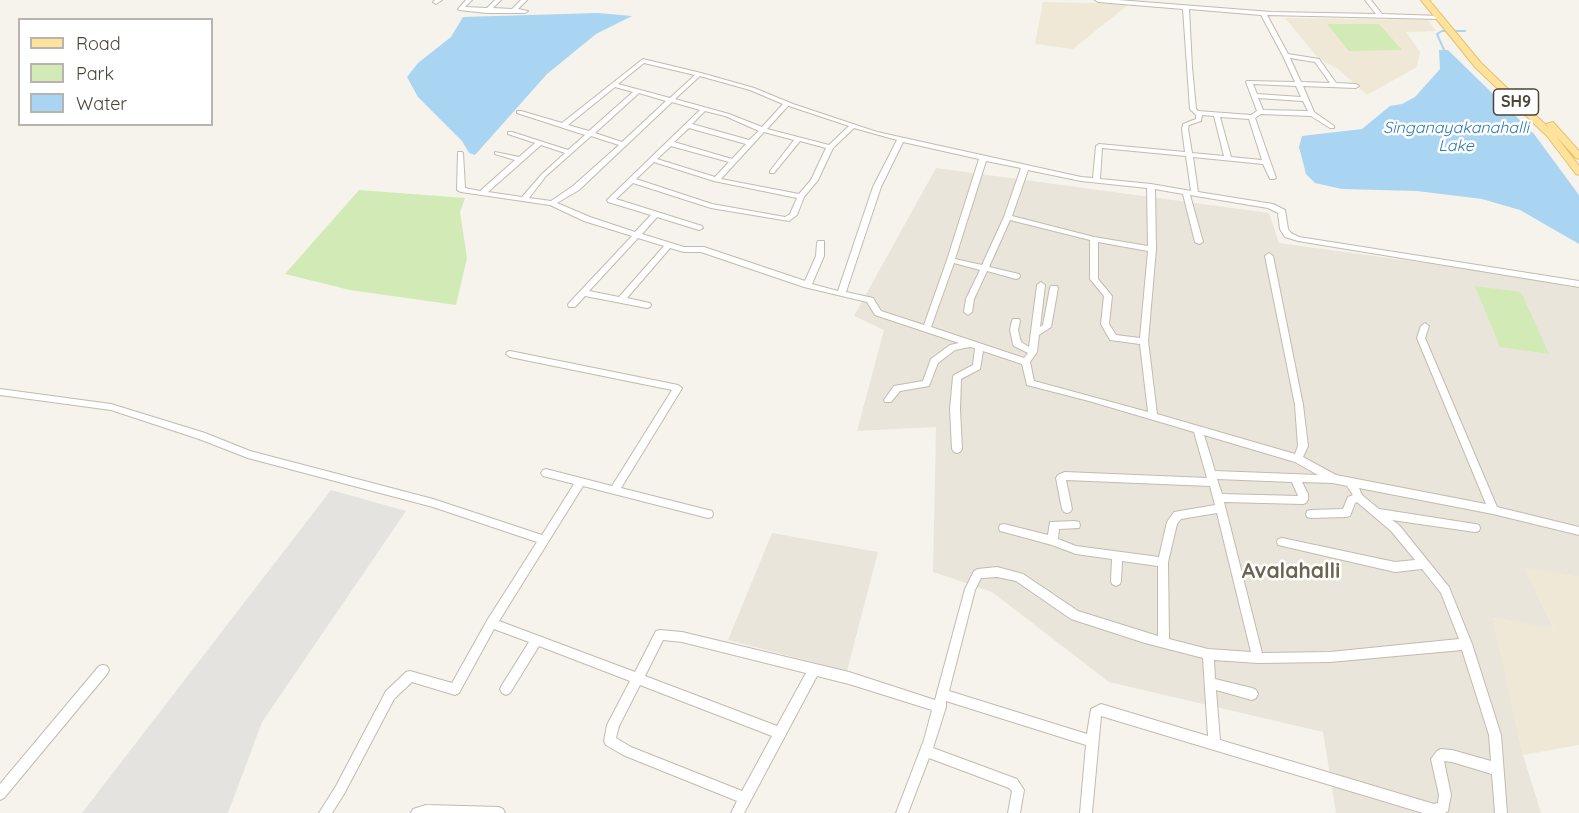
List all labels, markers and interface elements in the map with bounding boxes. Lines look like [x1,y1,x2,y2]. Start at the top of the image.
legend [18,18,213,126]
text: Road [76,32,121,55]
text: Park [76,62,114,85]
road number: SH9 [1494,89,1538,115]
text: Water [76,92,127,115]
water label: Singanayakanahalli Lake [1383,118,1529,156]
district label: Avalahalli [1242,559,1340,585]

